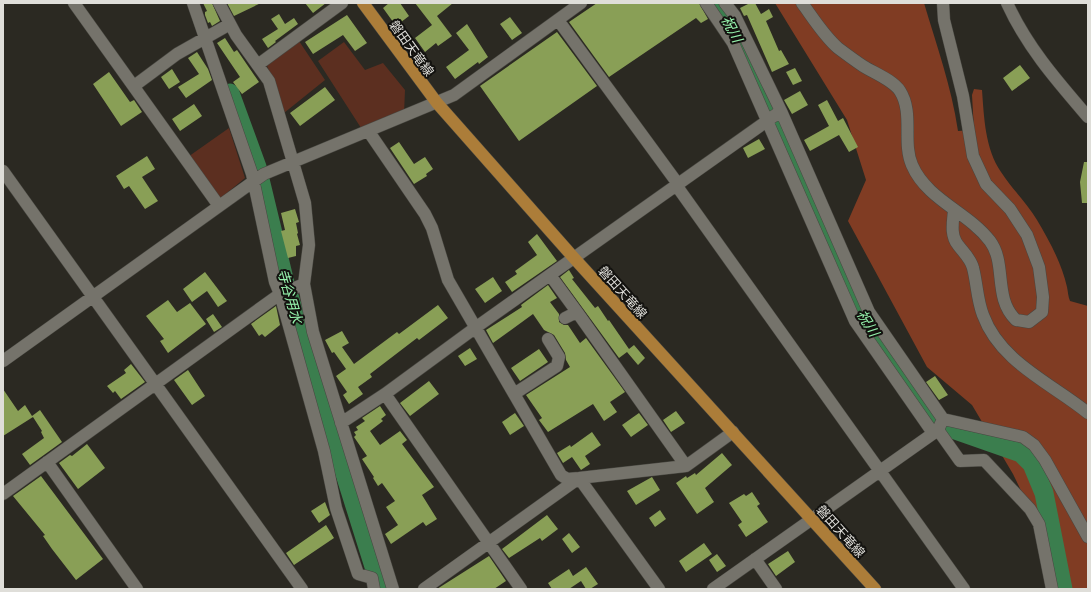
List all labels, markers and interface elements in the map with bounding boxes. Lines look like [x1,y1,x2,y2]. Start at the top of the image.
water label: 祝川 [718,13,746,47]
street label: 磐田天竜線 [386,18,437,79]
street label: 磐田天竜線 [595,263,650,322]
water label: 寺谷用水 [275,267,305,327]
water label: 祝川 [854,307,882,341]
street label: 磐田天竜線 [813,502,868,561]

